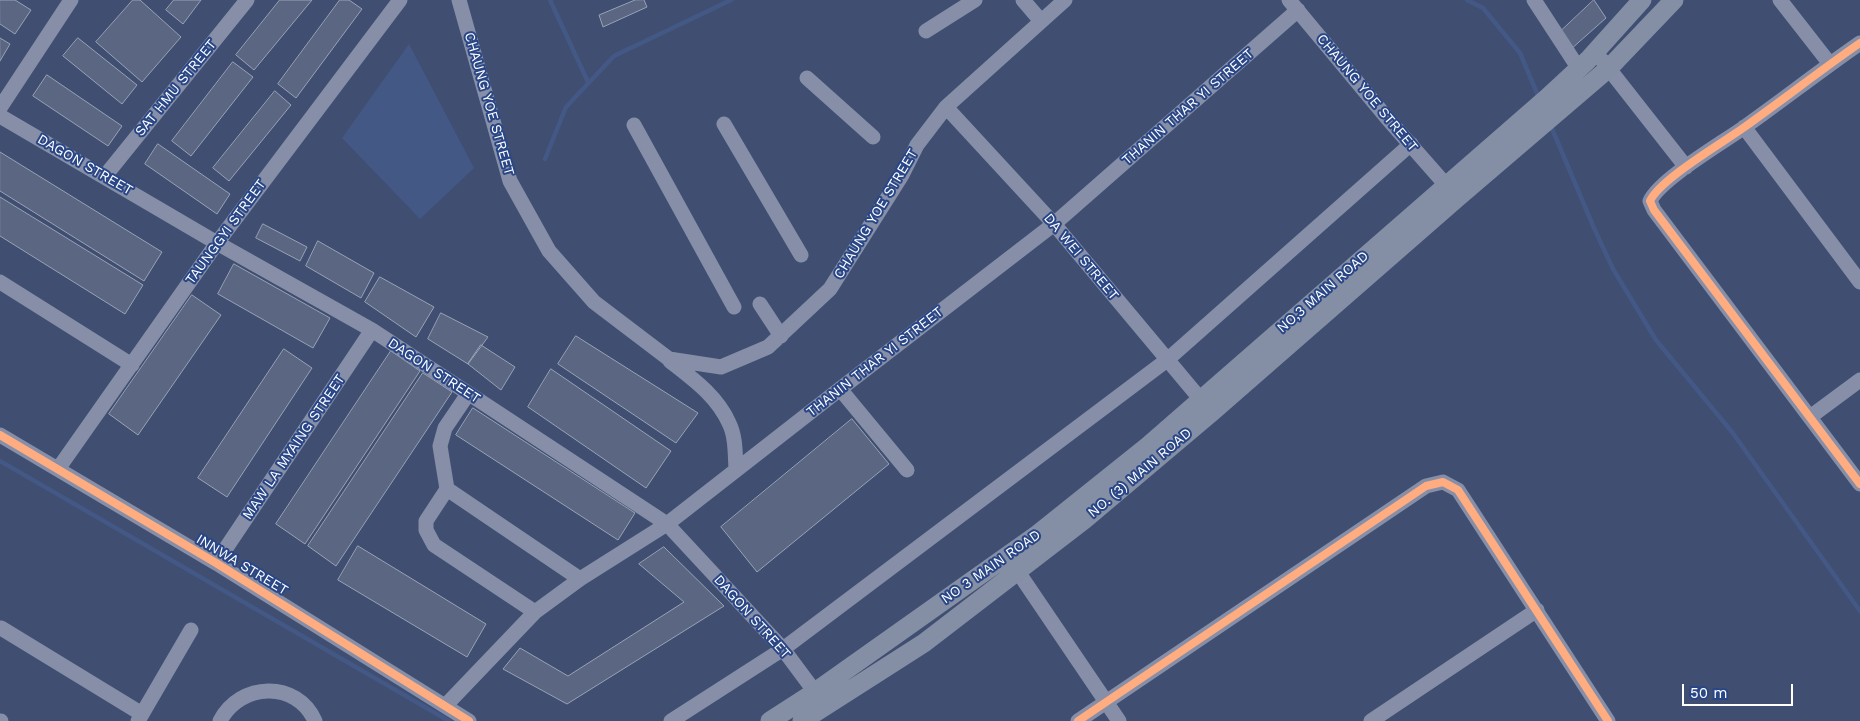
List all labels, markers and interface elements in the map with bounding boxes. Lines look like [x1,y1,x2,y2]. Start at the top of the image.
street label: CHAUNG YOE STREET [460,30,518,178]
street label: CHAUNG YOE STREET [1313,31,1421,155]
street label: SAT HMU STREET [132,36,220,140]
street label: THANIN THAR YI STREET [1119,45,1257,169]
street label: DAGON STREET [34,131,136,199]
street label: CHAUNG YOE STREET [831,146,921,282]
street label: TAUNGGYI STREET [182,176,270,288]
street label: DA WEI STREET [1040,210,1122,304]
street label: NO,3 MAIN ROAD [1274,248,1372,336]
street label: THANIN THAR YI STREET [803,303,947,421]
street label: DAGON STREET [385,335,483,407]
street label: MAW LA MYAING STREET [239,371,349,523]
street label: NO. (3) MAIN ROAD [1085,425,1195,521]
street label: NO 3 MAIN ROAD [938,526,1044,608]
street label: INNWA STREET [193,531,291,599]
street label: DAGON STREET [710,572,794,662]
scale bar [1685,674,1796,706]
text: 50 m [1690,684,1727,702]

